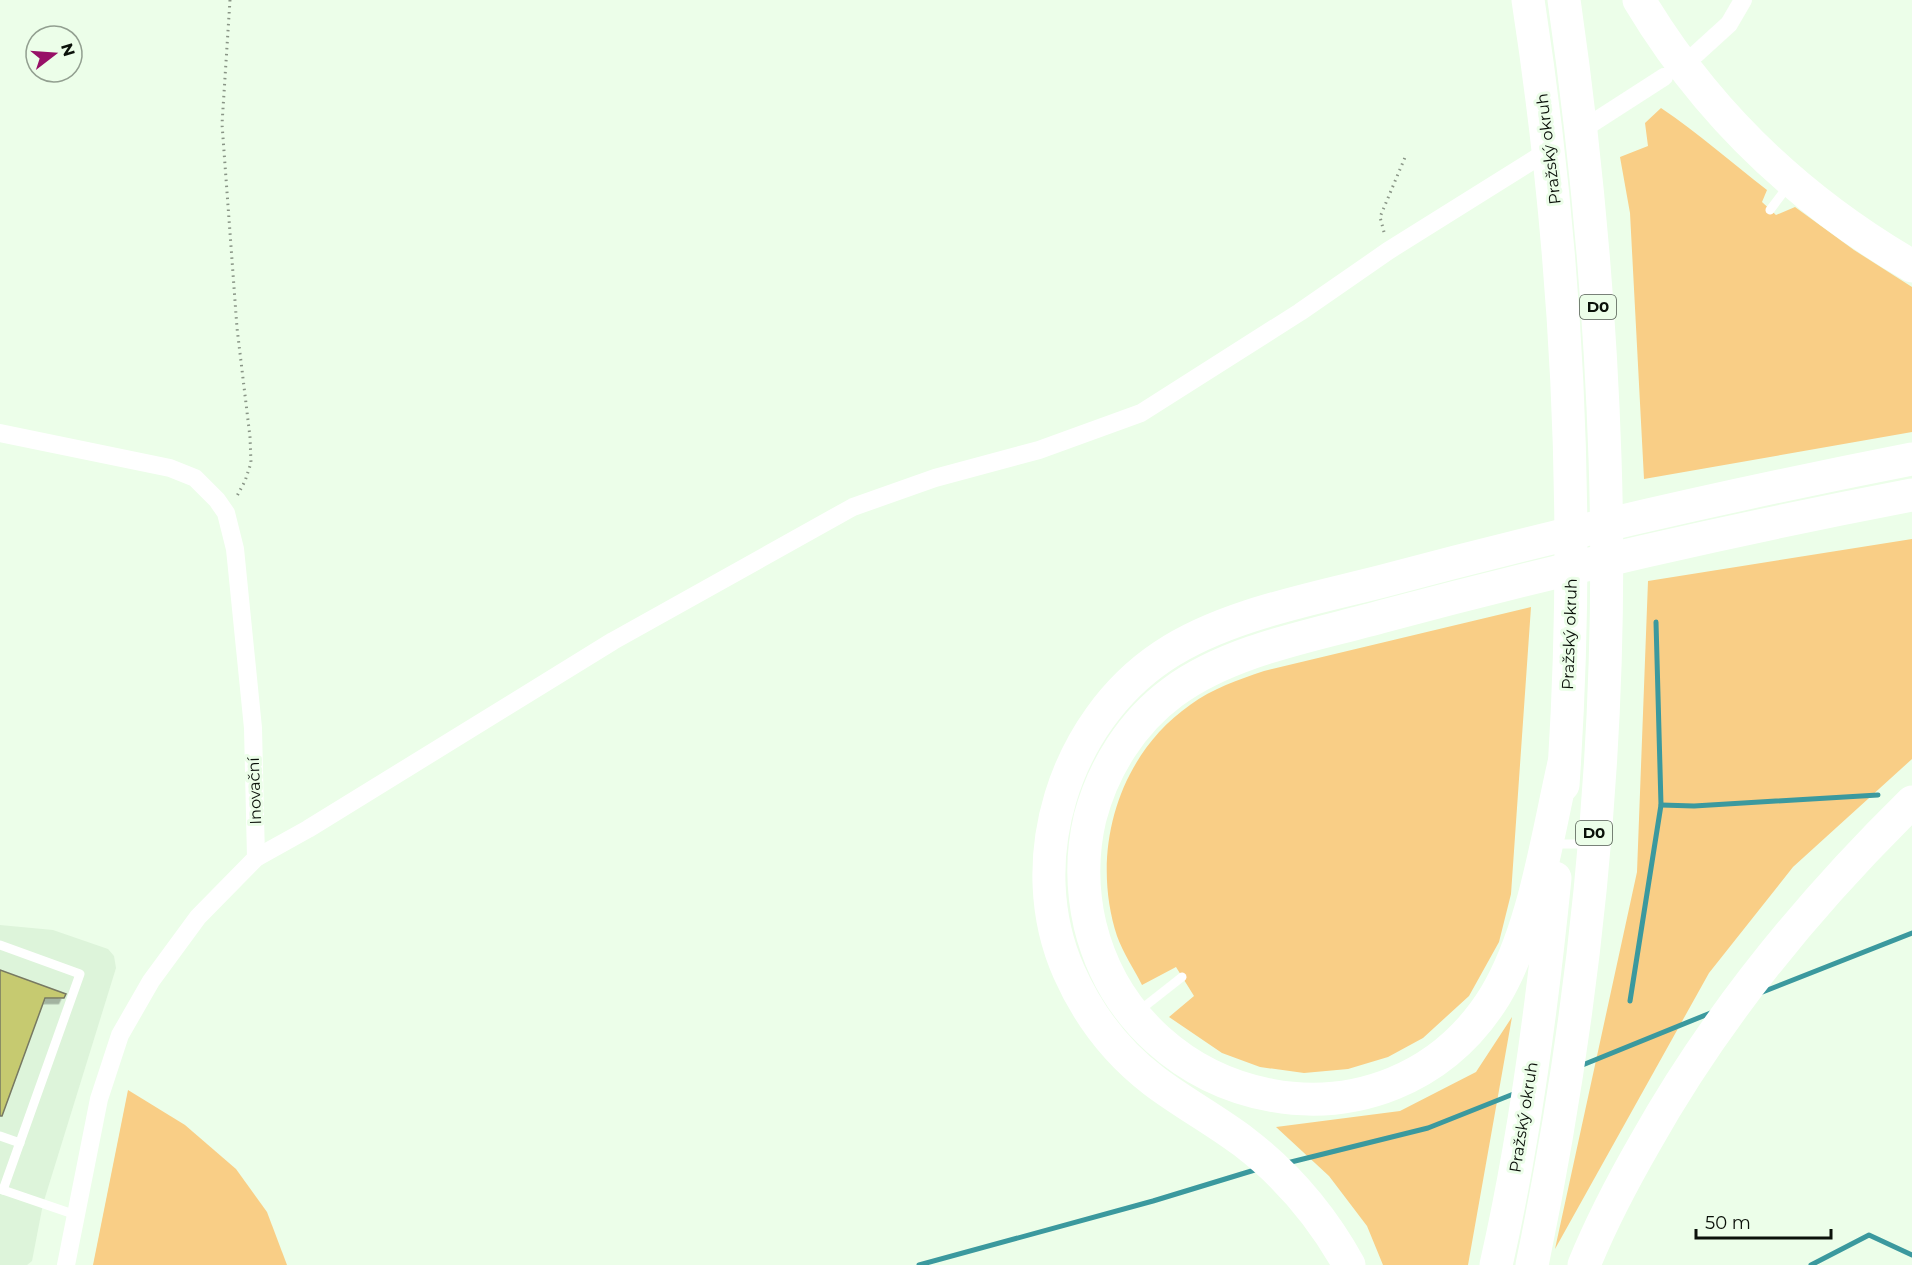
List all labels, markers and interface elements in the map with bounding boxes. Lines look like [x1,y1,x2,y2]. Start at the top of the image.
north arrow [24,24,84,84]
text: N [57,41,79,59]
street label: Pražský okruh [1532,92,1565,206]
road number: D0 [1580,295,1616,319]
street label: Pražský okruh [1558,578,1581,690]
street label: Inovační [244,756,265,825]
road number: D0 [1576,821,1612,845]
street label: Pražský okruh [1505,1060,1542,1174]
scale bar [1696,1202,1831,1240]
text: 50 m [1705,1212,1751,1234]

